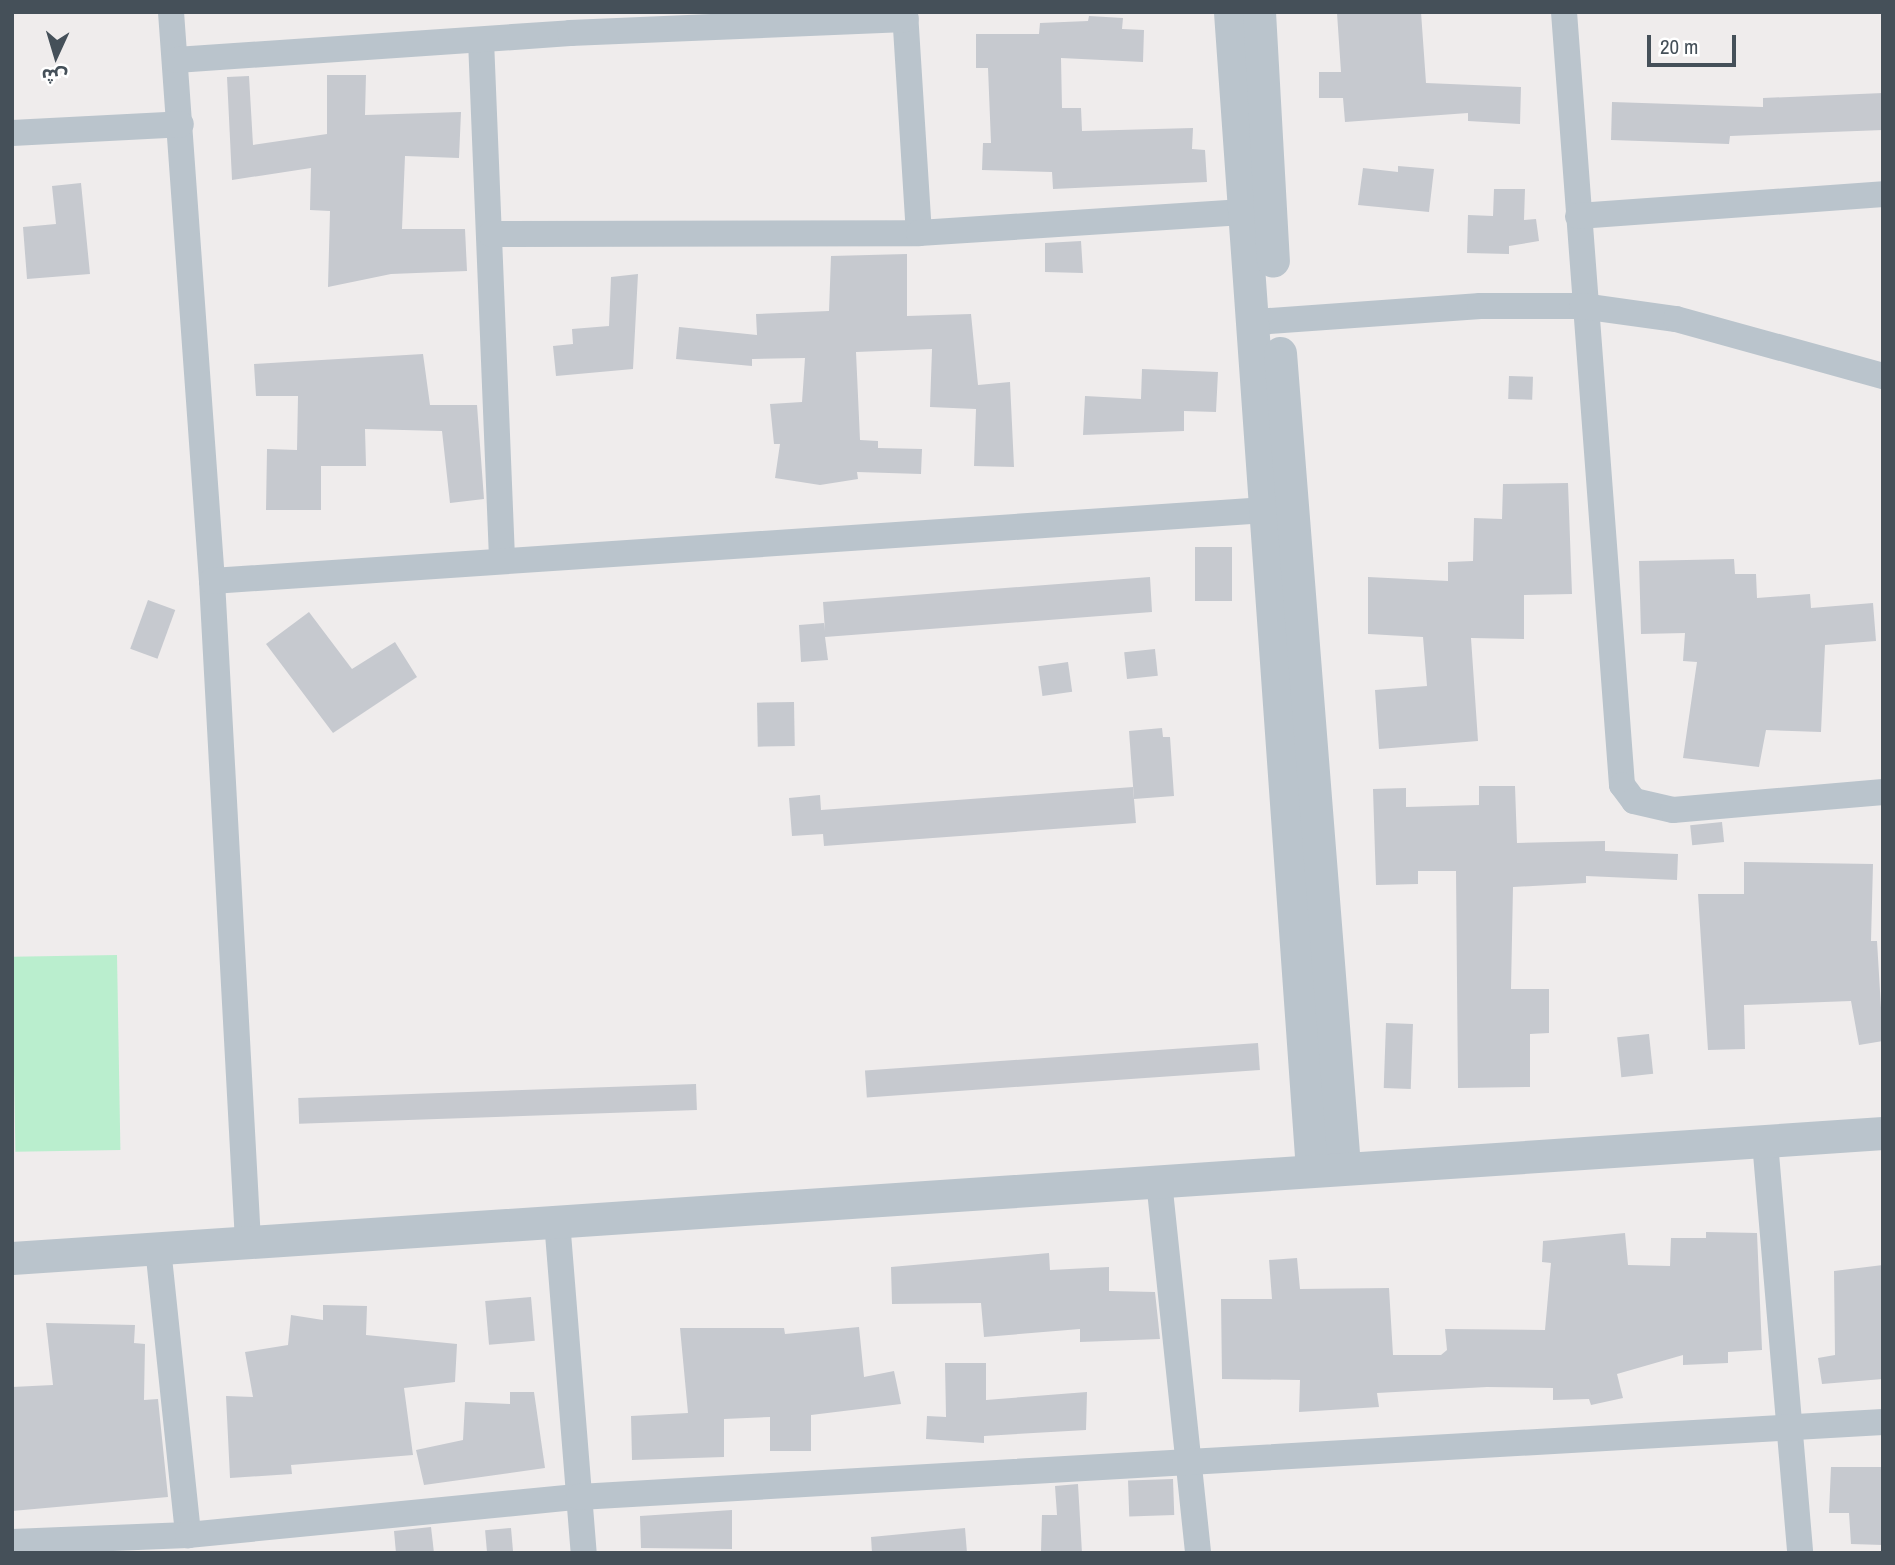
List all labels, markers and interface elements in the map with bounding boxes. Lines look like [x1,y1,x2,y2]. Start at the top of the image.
north arrow [21,21,91,91]
scale bar [1650,21,1739,65]
text: 20 m [1660,32,1698,61]
text: ش [41,63,68,91]

